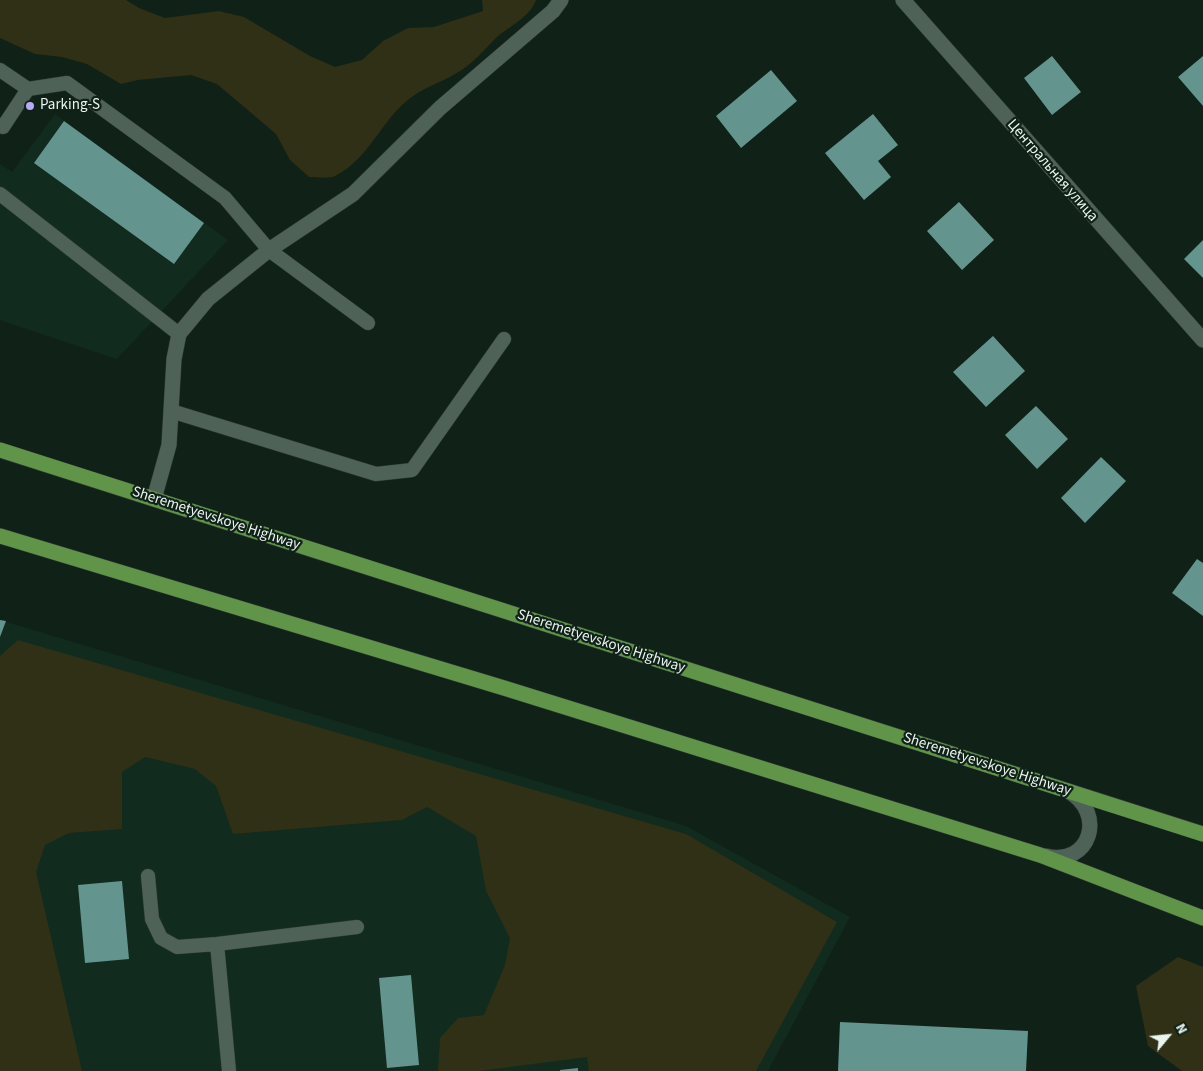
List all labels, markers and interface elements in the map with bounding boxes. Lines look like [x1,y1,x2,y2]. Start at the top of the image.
place label: Parking-S [40,97,100,115]
marker: Parking-S [24,100,36,112]
street label: Центральная улица [1003,116,1101,226]
street label: Sheremetyevskoye Highway [130,483,302,555]
street label: Sheremetyevskoye Highway [515,606,687,678]
street label: Sheremetyevskoye Highway [901,729,1073,801]
north arrow [1143,1011,1193,1061]
text: N [1170,1020,1192,1038]

